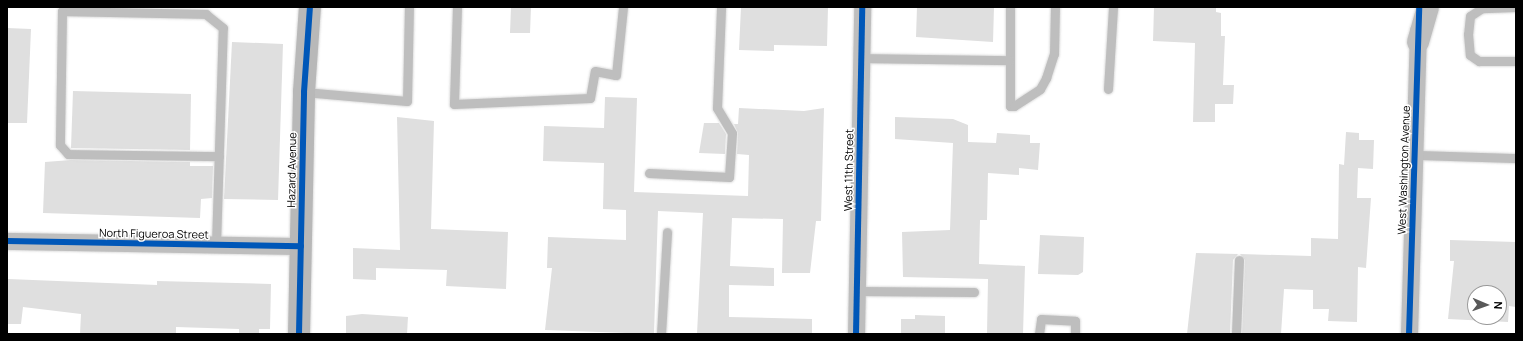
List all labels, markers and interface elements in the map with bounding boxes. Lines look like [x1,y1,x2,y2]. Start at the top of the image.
street label: West Washington Avenue [1395,105,1413,235]
street label: West 11th Street [842,129,856,211]
street label: Hazard Avenue [285,132,299,208]
street label: North Figueroa Street [99,226,209,242]
north arrow [1467,285,1507,325]
text: N [1491,301,1506,310]

